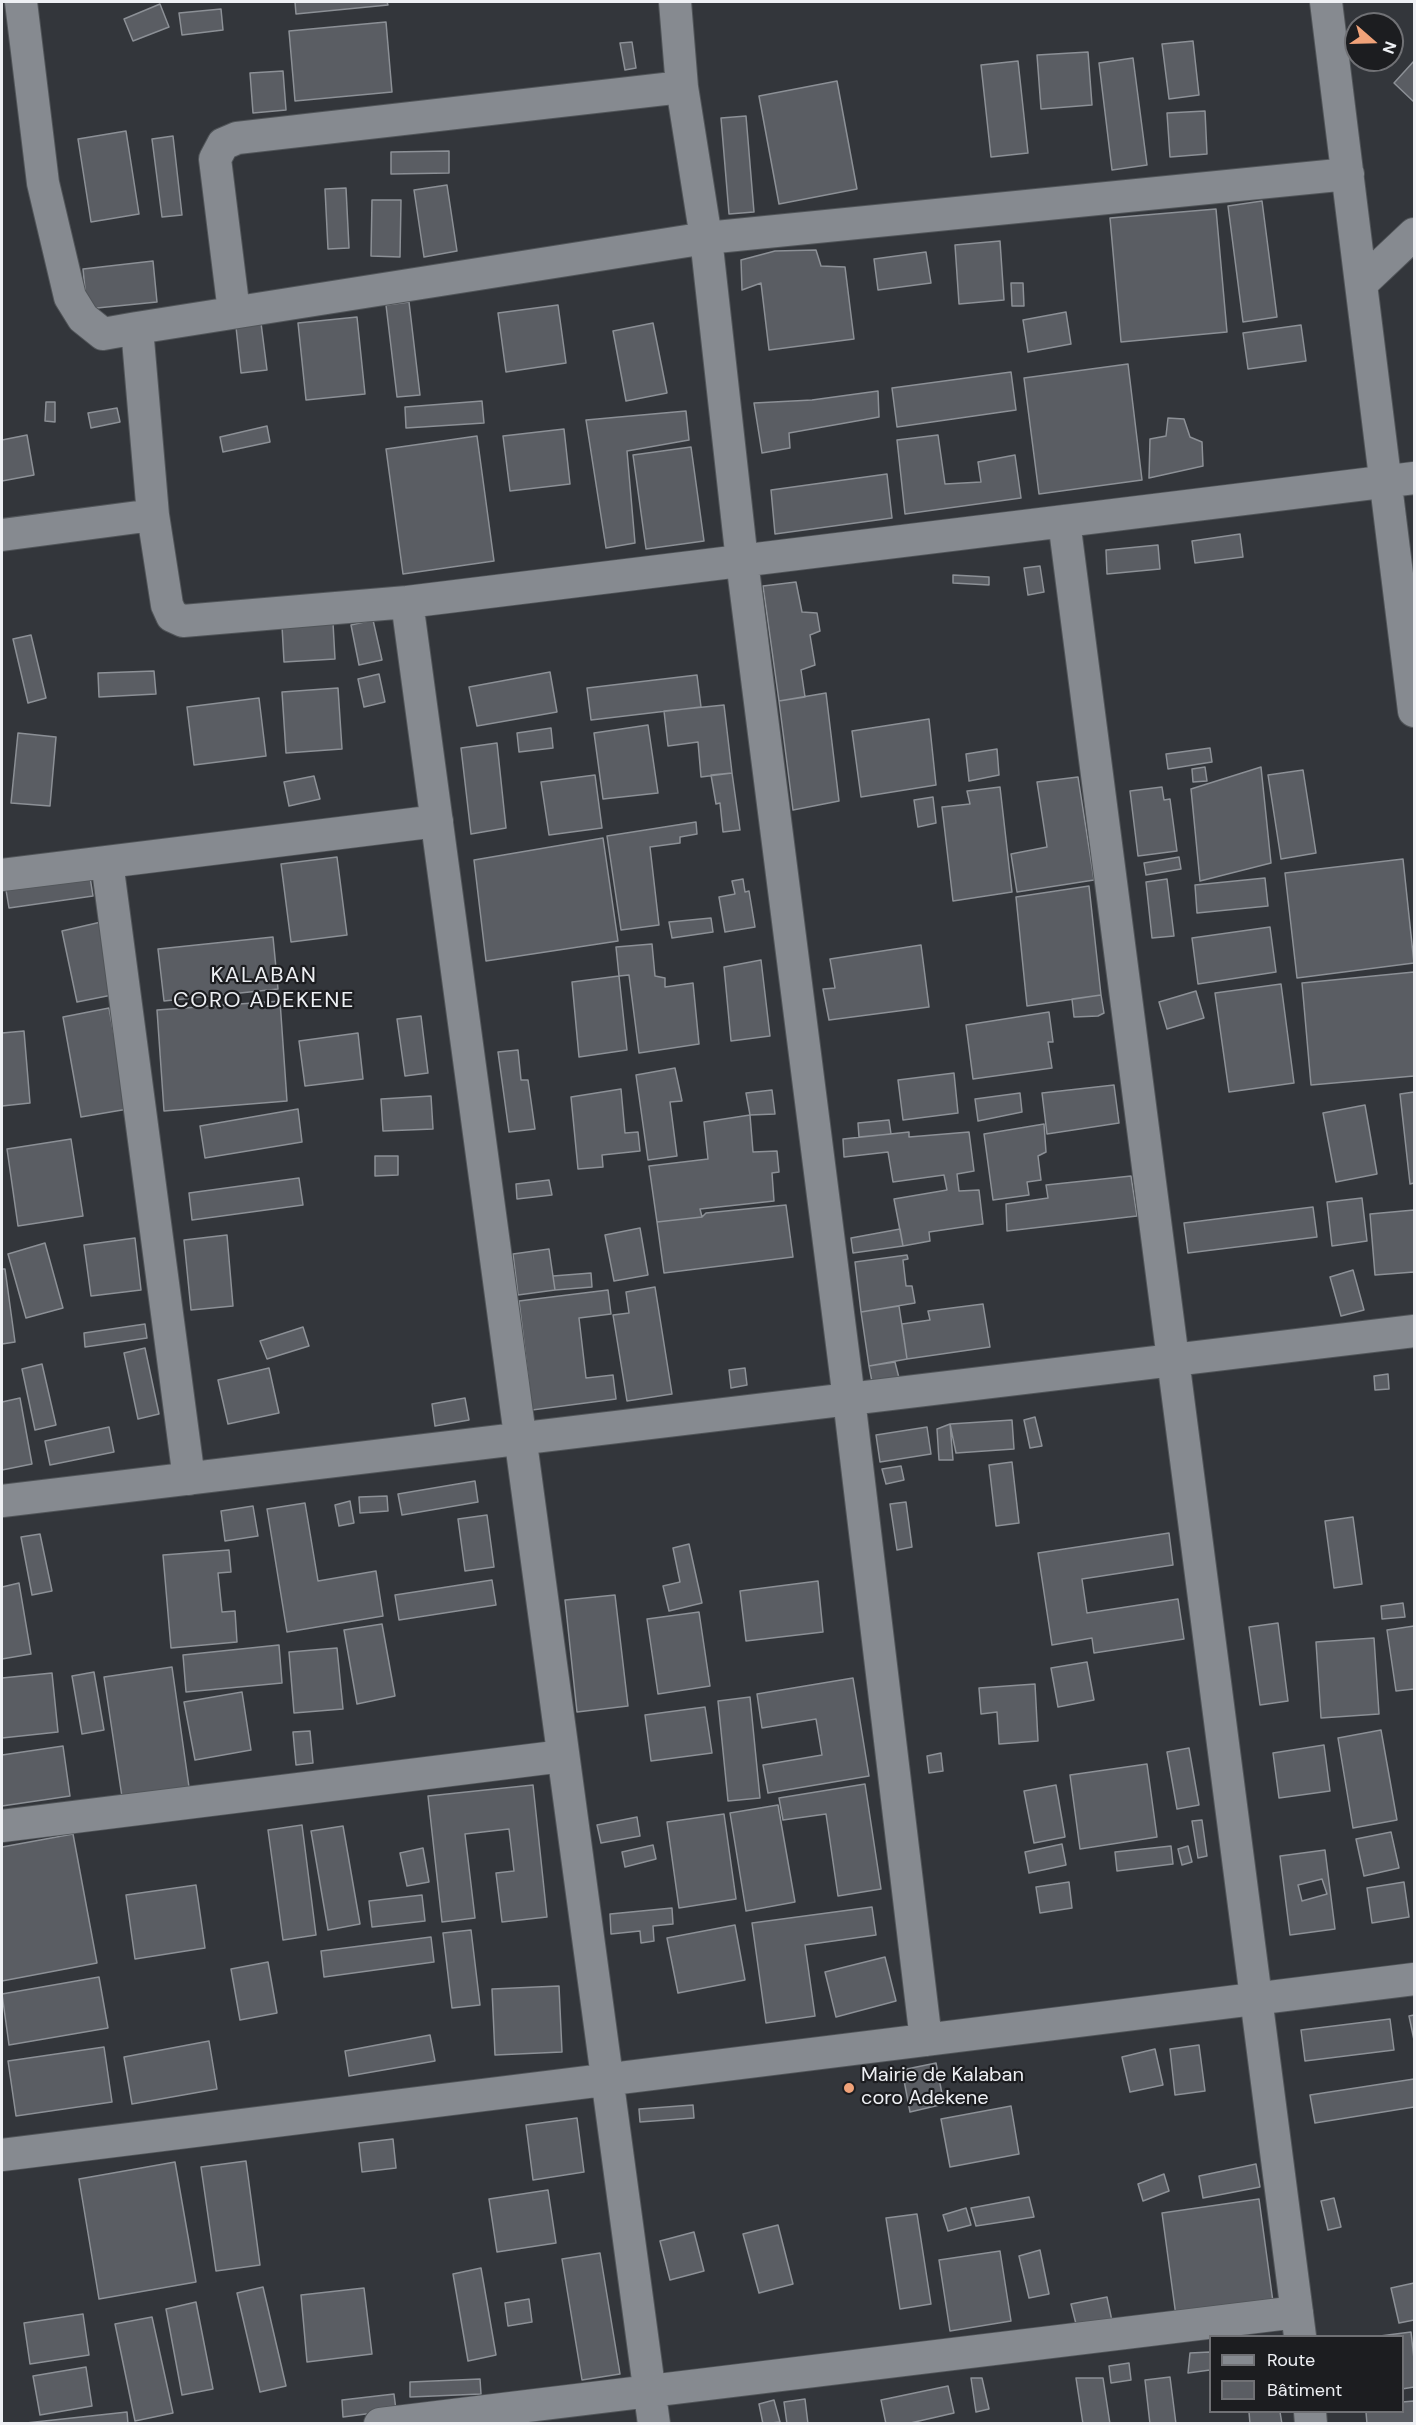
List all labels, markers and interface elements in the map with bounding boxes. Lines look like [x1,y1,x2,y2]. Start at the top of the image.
north arrow [1344,12,1404,72]
text: N [1378,39,1401,57]
district label: KALABAN CORO ADEKENE [173,963,355,1014]
place label: Mairie de Kalaban coro Adekene [861,2064,1024,2111]
marker: Mairie de Kalaban coro Adekene [842,2081,856,2095]
legend [1209,2335,1404,2413]
text: Route [1267,2348,1315,2372]
text: Bâtiment [1267,2378,1342,2402]

